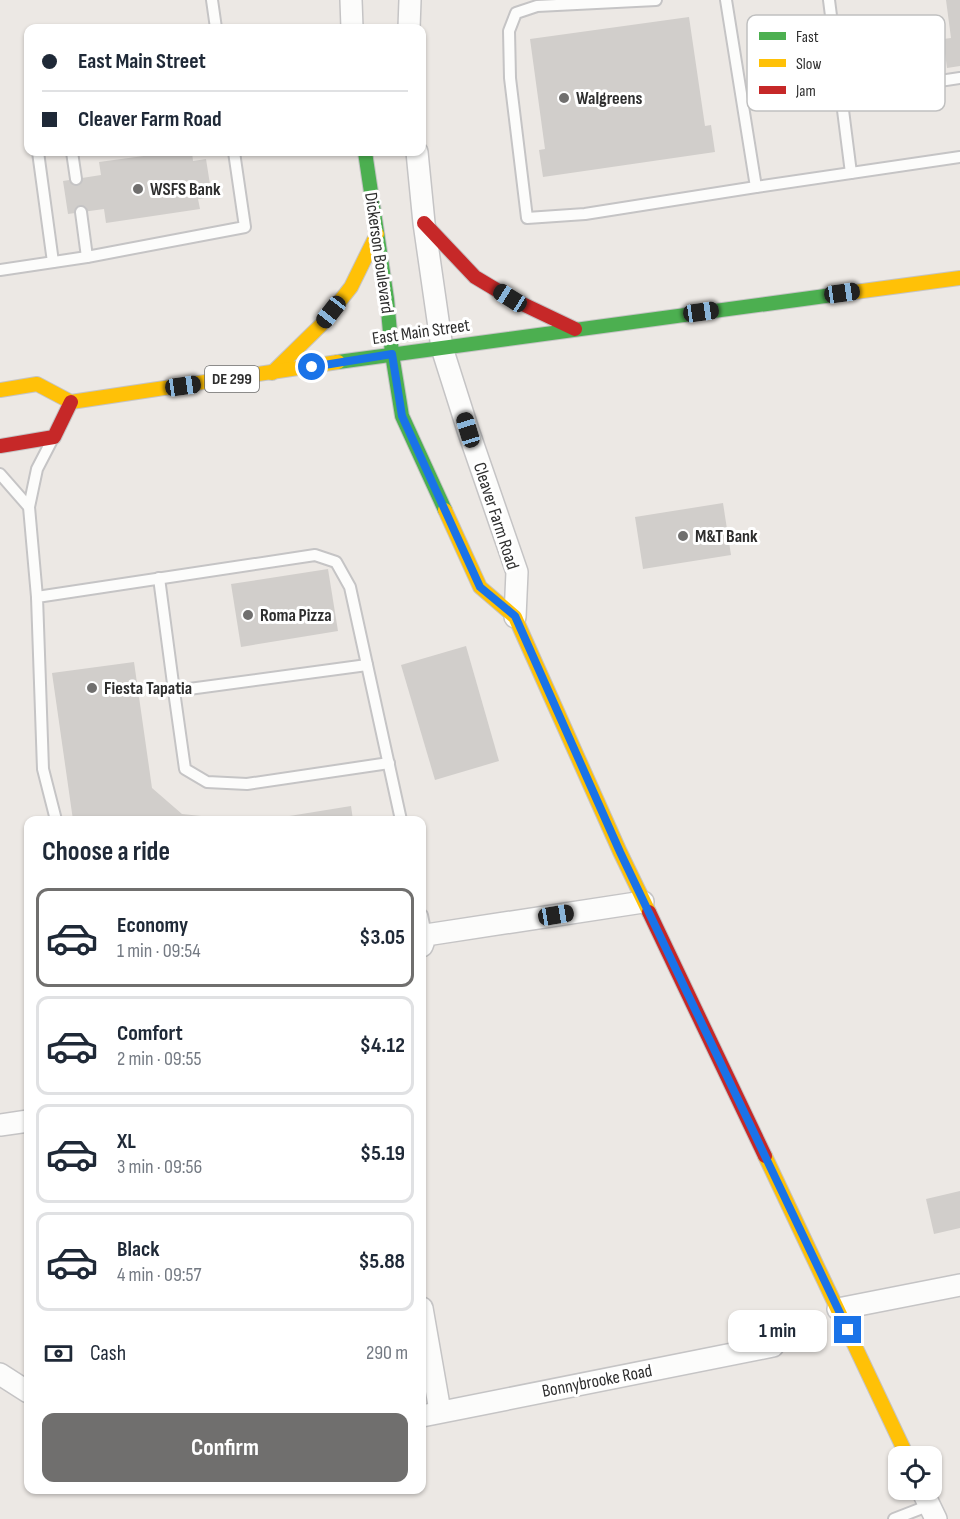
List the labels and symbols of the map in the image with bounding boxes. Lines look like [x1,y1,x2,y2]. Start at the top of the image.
legend [747,15,945,111]
text: Fast [796,28,819,47]
text: Slow [796,55,821,74]
text: Jam [795,82,816,101]
place label: Walgreens [576,88,642,109]
marker: Walgreens [557,91,571,105]
place label: WSFS Bank [150,179,221,200]
marker: WSFS Bank [131,182,145,196]
street label: Dickerson Boulevard [360,191,398,315]
car [490,281,530,315]
car [823,282,861,304]
car [313,292,349,332]
car [682,301,720,323]
street label: East Main Street [371,315,472,349]
route start [298,353,325,380]
road number: DE 299 [205,366,259,392]
car [164,375,202,397]
car [454,410,482,450]
street label: Cleaver Farm Road [469,460,523,572]
place label: M&T Bank [695,526,758,547]
marker: M&T Bank [676,529,690,543]
place label: Roma Pizza [260,605,332,626]
marker: Roma Pizza [241,608,255,622]
place label: Fiesta Tapatia [104,678,192,699]
marker: Fiesta Tapatia [85,681,99,695]
car [537,903,575,927]
callout: 1 min [728,1309,827,1351]
route end [834,1316,861,1343]
street label: Bonnybrooke Road [540,1360,654,1402]

